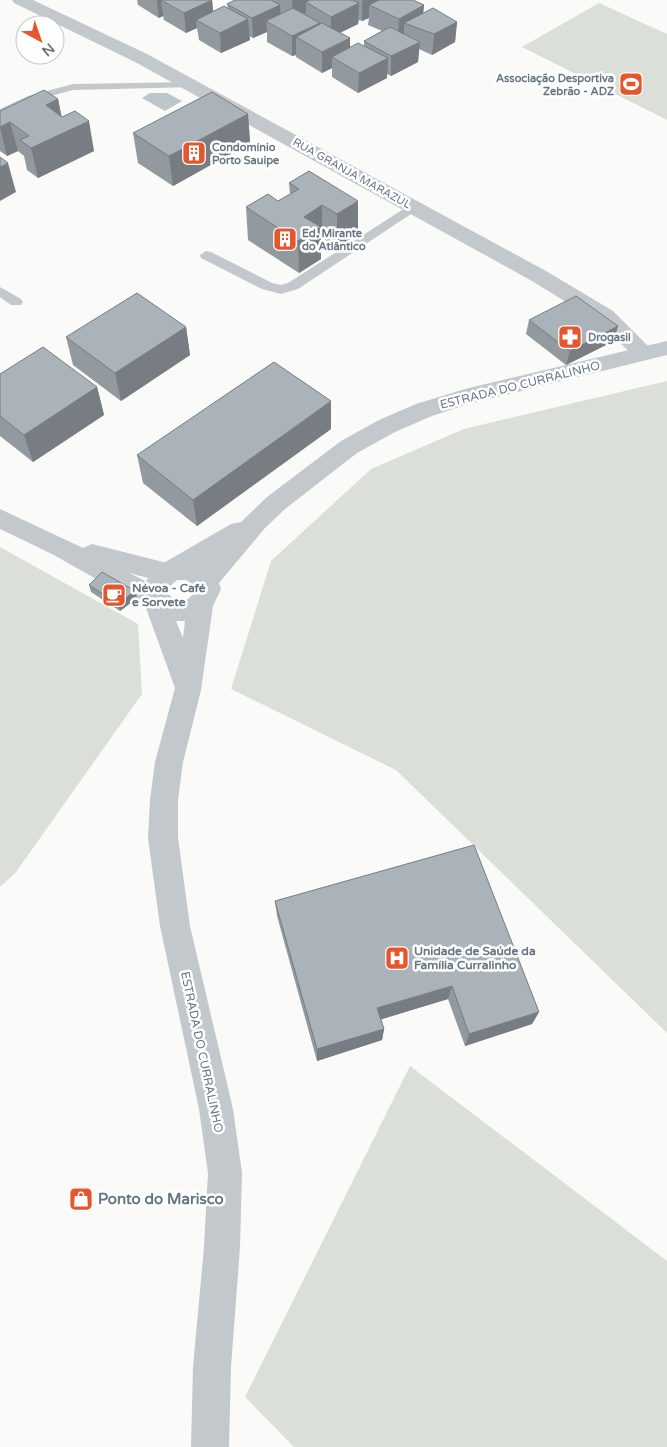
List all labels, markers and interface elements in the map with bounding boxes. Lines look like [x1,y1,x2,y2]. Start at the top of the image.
north arrow [15,15,65,65]
text: N [38,39,58,60]
sports icon: Associação Desportiva Zebrão - ADZ [618,71,644,97]
place label: Associação Desportiva Zebrão - ADZ [496,72,614,98]
street label: RUA GRANJA MARAZUL [290,136,414,212]
building icon: Condomínio Porto Sauipe [181,140,207,166]
place label: Condomínio Porto Sauipe [212,141,280,168]
building icon: Ed. Mirante do Atlântico [272,226,298,252]
place label: Ed. Mirante do Atlântico [302,227,366,253]
pharmacy icon: Drogasil [557,324,583,350]
place label: Drogasil [588,331,631,345]
street label: ESTRADA DO CURRALINHO [439,358,602,412]
place label: Névoa - Café e Sorvete [132,581,206,609]
cafe icon: Névoa - Café e Sorvete [101,582,127,608]
place label: Unidade de Saúde da Família Curralinho [414,944,536,972]
hospital icon: Unidade de Saúde da Família Curralinho [384,945,410,971]
street label: ESTRADA DO CURRALINHO [178,970,226,1134]
shop icon: Ponto do Marisco [68,1186,94,1212]
place label: Ponto do Marisco [98,1190,224,1208]

